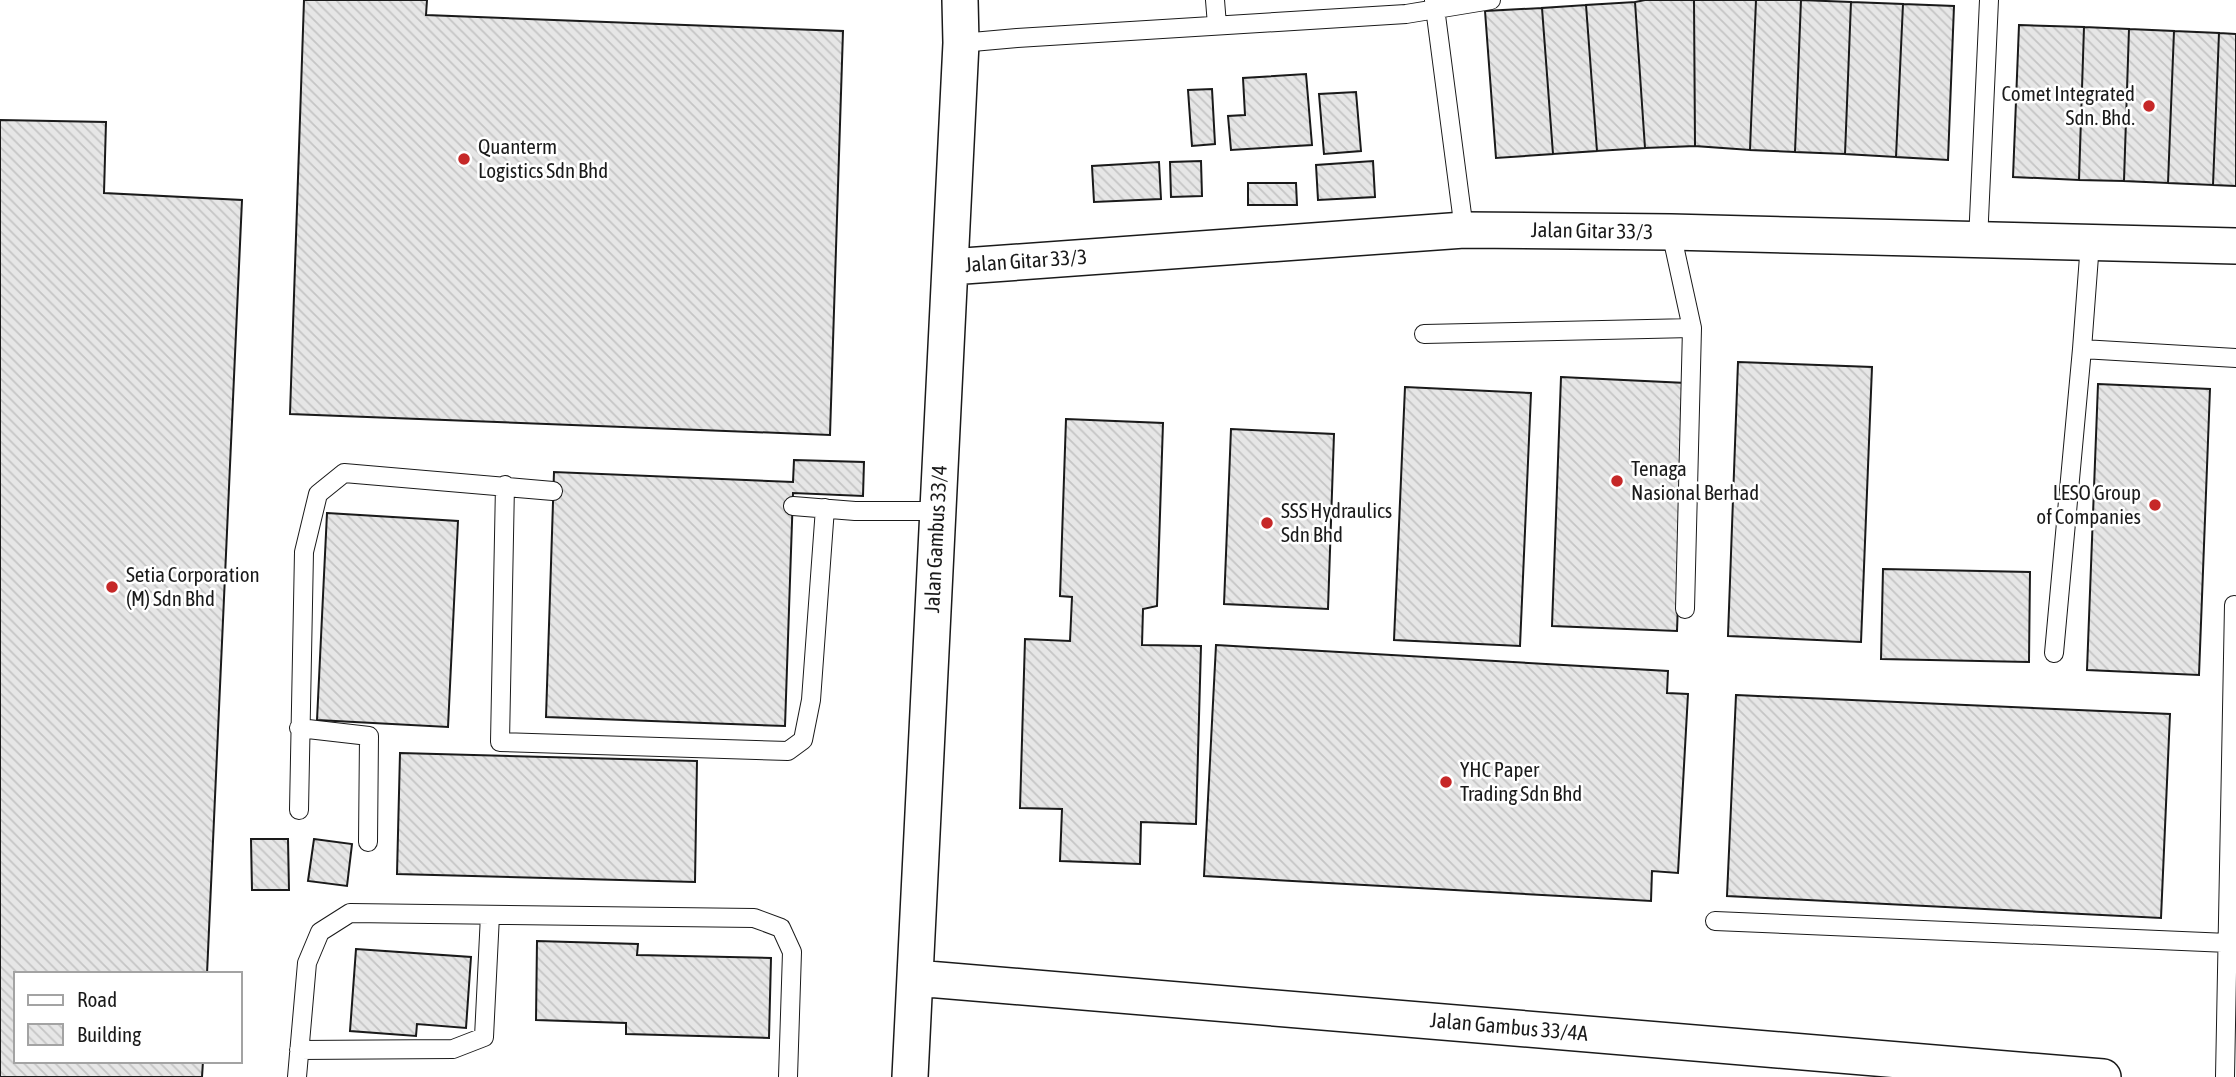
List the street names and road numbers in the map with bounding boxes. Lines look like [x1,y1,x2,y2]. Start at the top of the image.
street label: Jalan Gitar 33/3 [1531,217,1653,243]
street label: Jalan Gitar 33/3 [964,244,1088,276]
street label: Jalan Gambus 33/4 [919,464,951,613]
street label: Jalan Gambus 33/4A [1429,1007,1590,1045]

